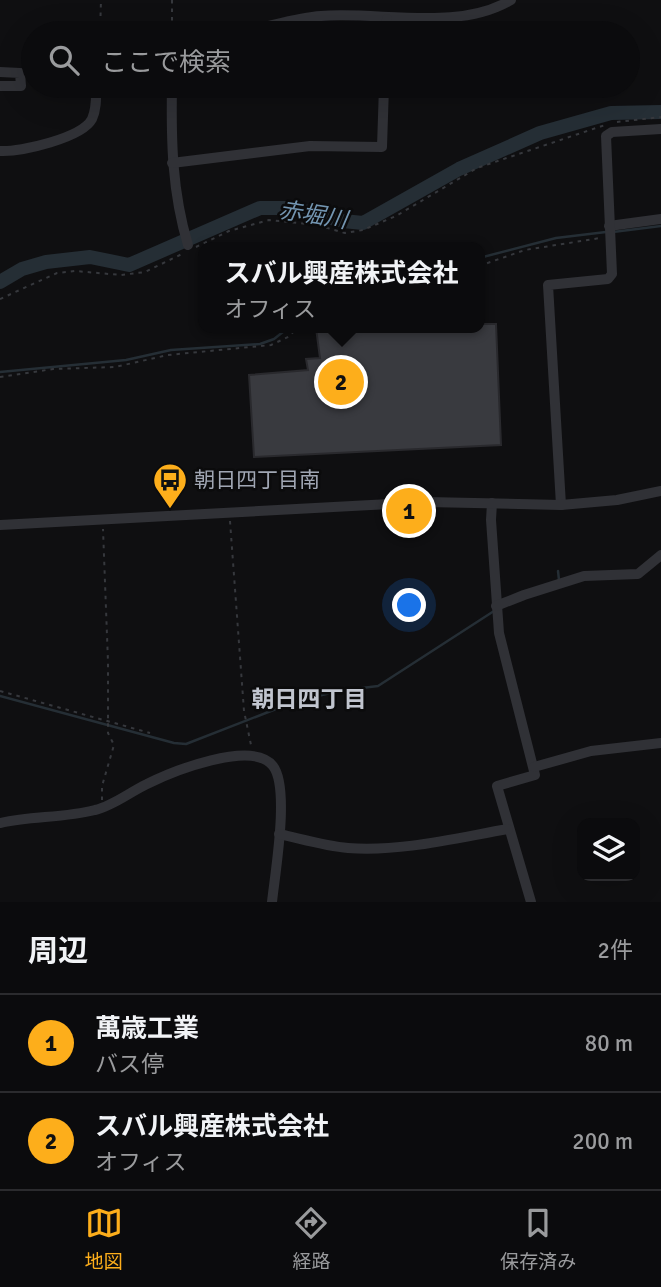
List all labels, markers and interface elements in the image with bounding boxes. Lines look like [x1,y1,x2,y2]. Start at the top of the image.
search box [21,21,640,98]
icon: search [45,41,83,79]
text: ここで検索 [101,47,231,79]
water label: 赤堀川 [277,195,352,235]
popup [198,242,485,333]
text: スバル興産株式会社 [224,258,459,290]
text: オフィス [224,295,316,324]
pin: 2 [318,356,364,408]
bus stop icon: 朝日四丁目南 [151,461,189,510]
place label: 朝日四丁目南 [194,467,320,493]
pin: 1 [386,485,432,537]
your location [392,588,426,622]
district label: 朝日四丁目 [252,685,367,714]
map controls [577,818,640,881]
button: layers [577,818,640,881]
text: 周辺 [28,933,88,970]
text: 2件 [598,936,633,965]
text: 萬歳工業 [95,1013,199,1045]
text: 1 [45,1029,57,1058]
text: 80 m [585,1029,633,1058]
text: バス停 [95,1050,164,1079]
text: スバル興産株式会社 [95,1111,329,1143]
text: 2 [45,1127,57,1156]
text: 200 m [572,1127,633,1156]
text: オフィス [95,1148,187,1177]
tab: 地図 [85,1204,123,1274]
tab: 経路 [292,1204,330,1274]
tab: 保存済み [500,1204,576,1274]

